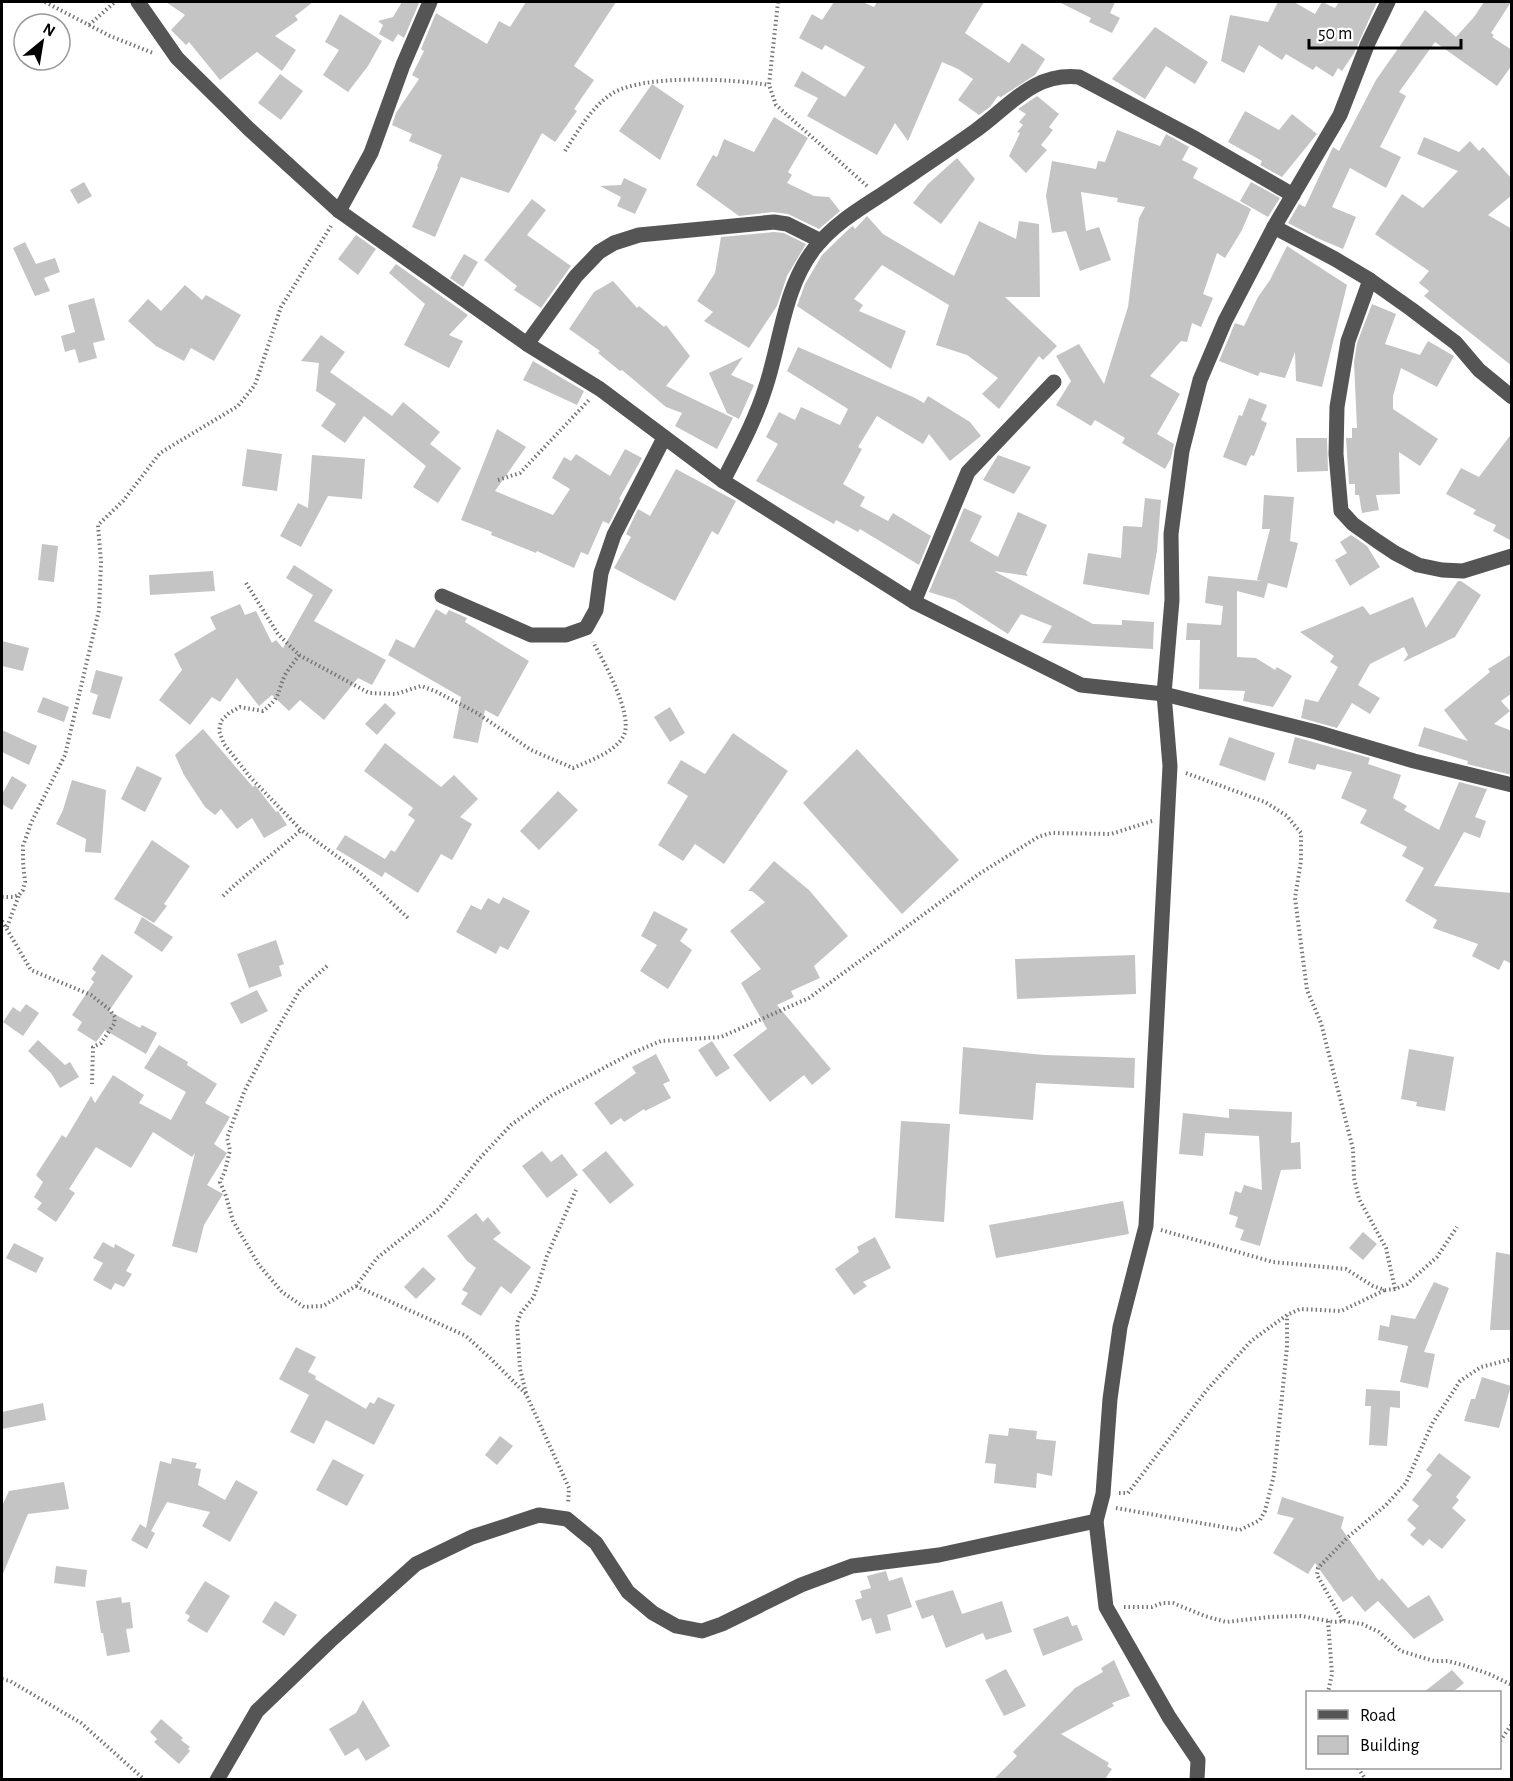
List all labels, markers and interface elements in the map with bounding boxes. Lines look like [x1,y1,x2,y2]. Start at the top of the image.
north arrow [12,12,72,72]
scale bar [1309,12,1460,50]
text: N [40,20,58,40]
text: 50 m [1318,25,1352,43]
legend [1306,1691,1501,1769]
text: Road [1360,1707,1396,1725]
text: Building [1360,1737,1420,1755]

